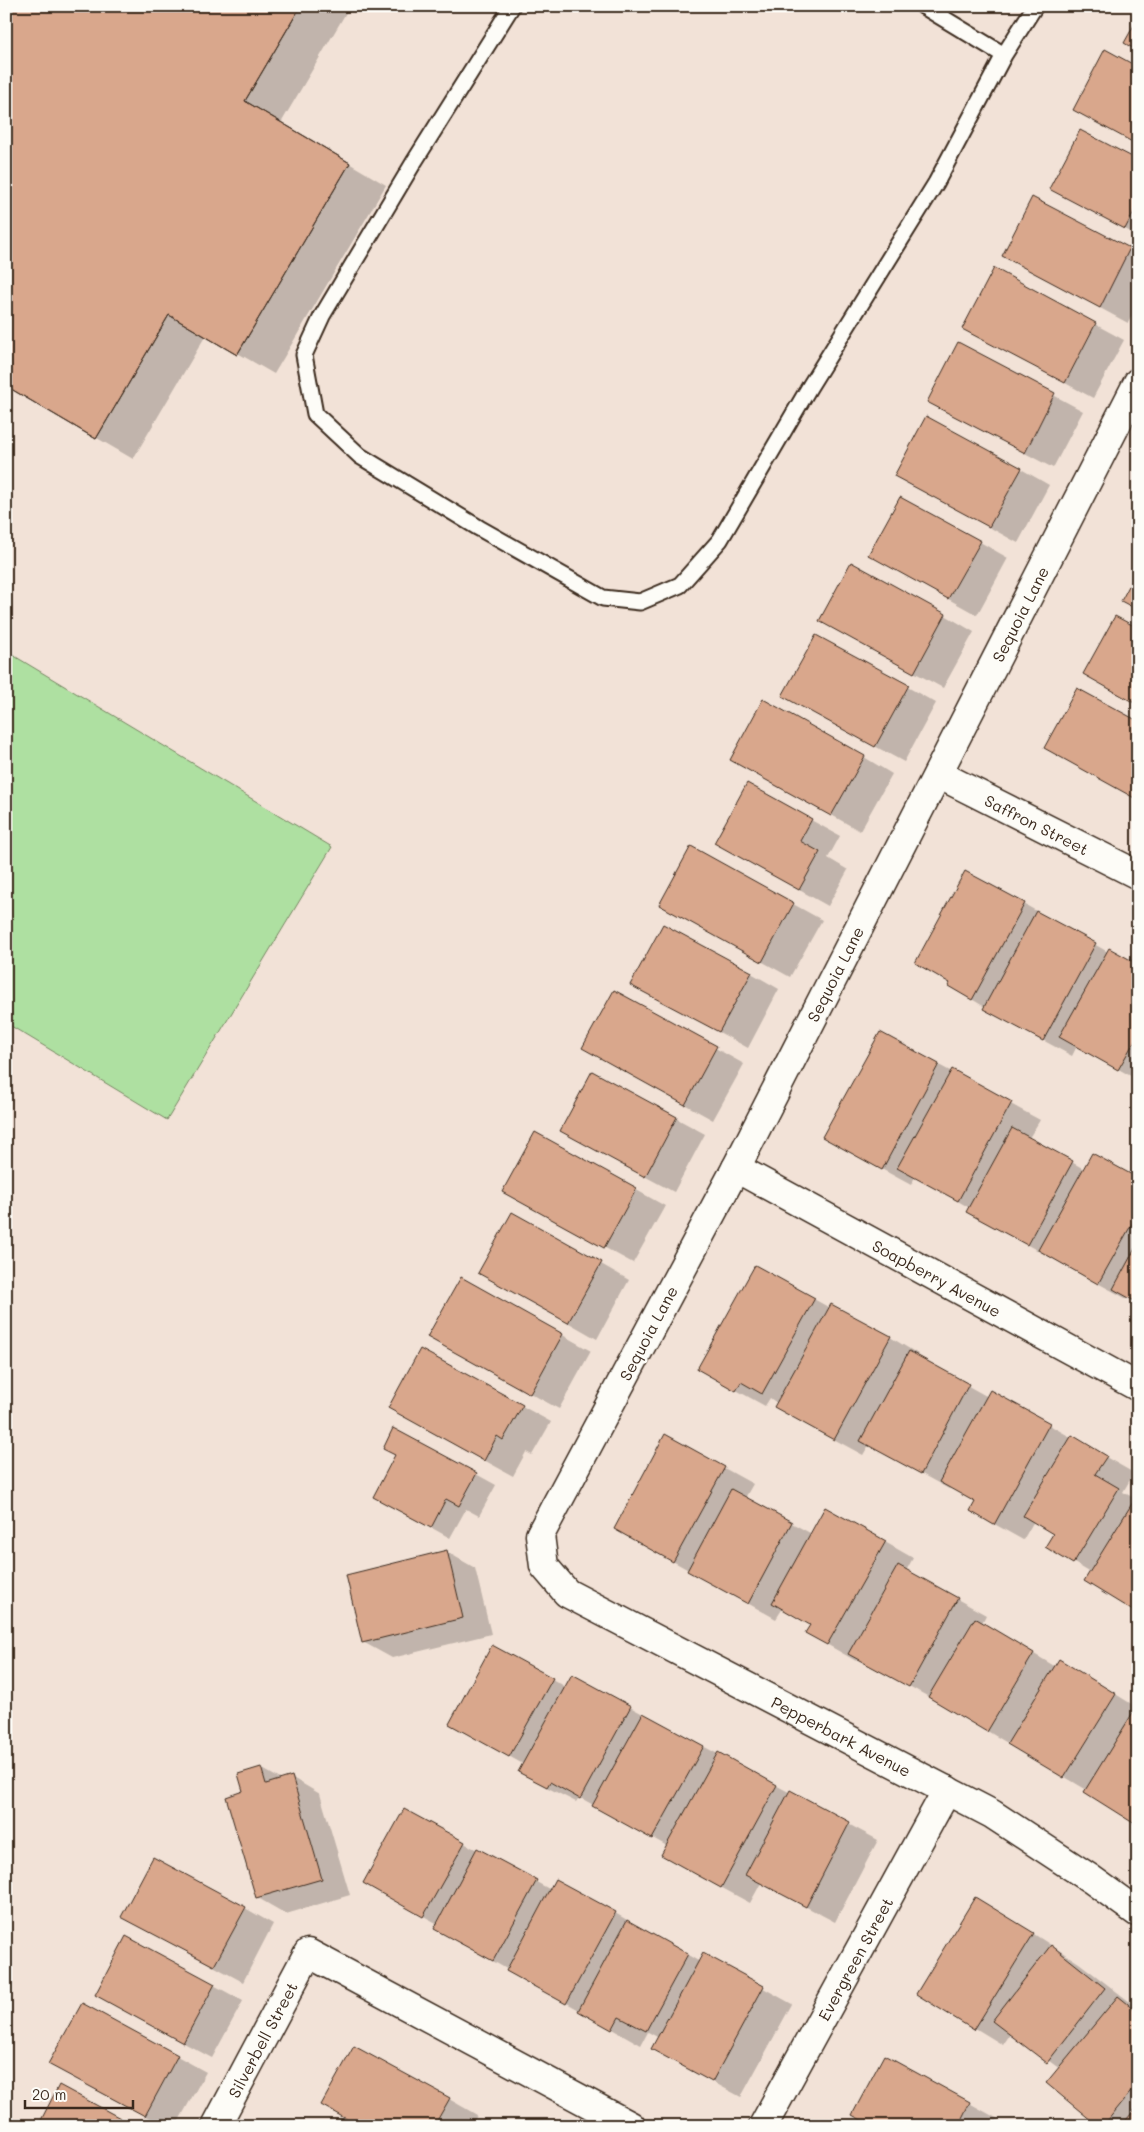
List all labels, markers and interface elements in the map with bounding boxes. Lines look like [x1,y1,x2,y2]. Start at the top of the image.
street label: Sequoia Lane [987,563,1053,665]
street label: Saffron Street [981,789,1093,859]
street label: Sequoia Lane [802,923,868,1025]
street label: Soapberry Avenue [869,1234,1005,1321]
street label: Sequoia Lane [614,1282,682,1384]
street label: Pepperbark Avenue [768,1691,915,1781]
street label: Evergreen Street [812,1893,897,2024]
street label: Silverbell Street [223,1978,301,2101]
scale bar [25,2077,132,2109]
text: 20 m [32,2084,66,2104]

